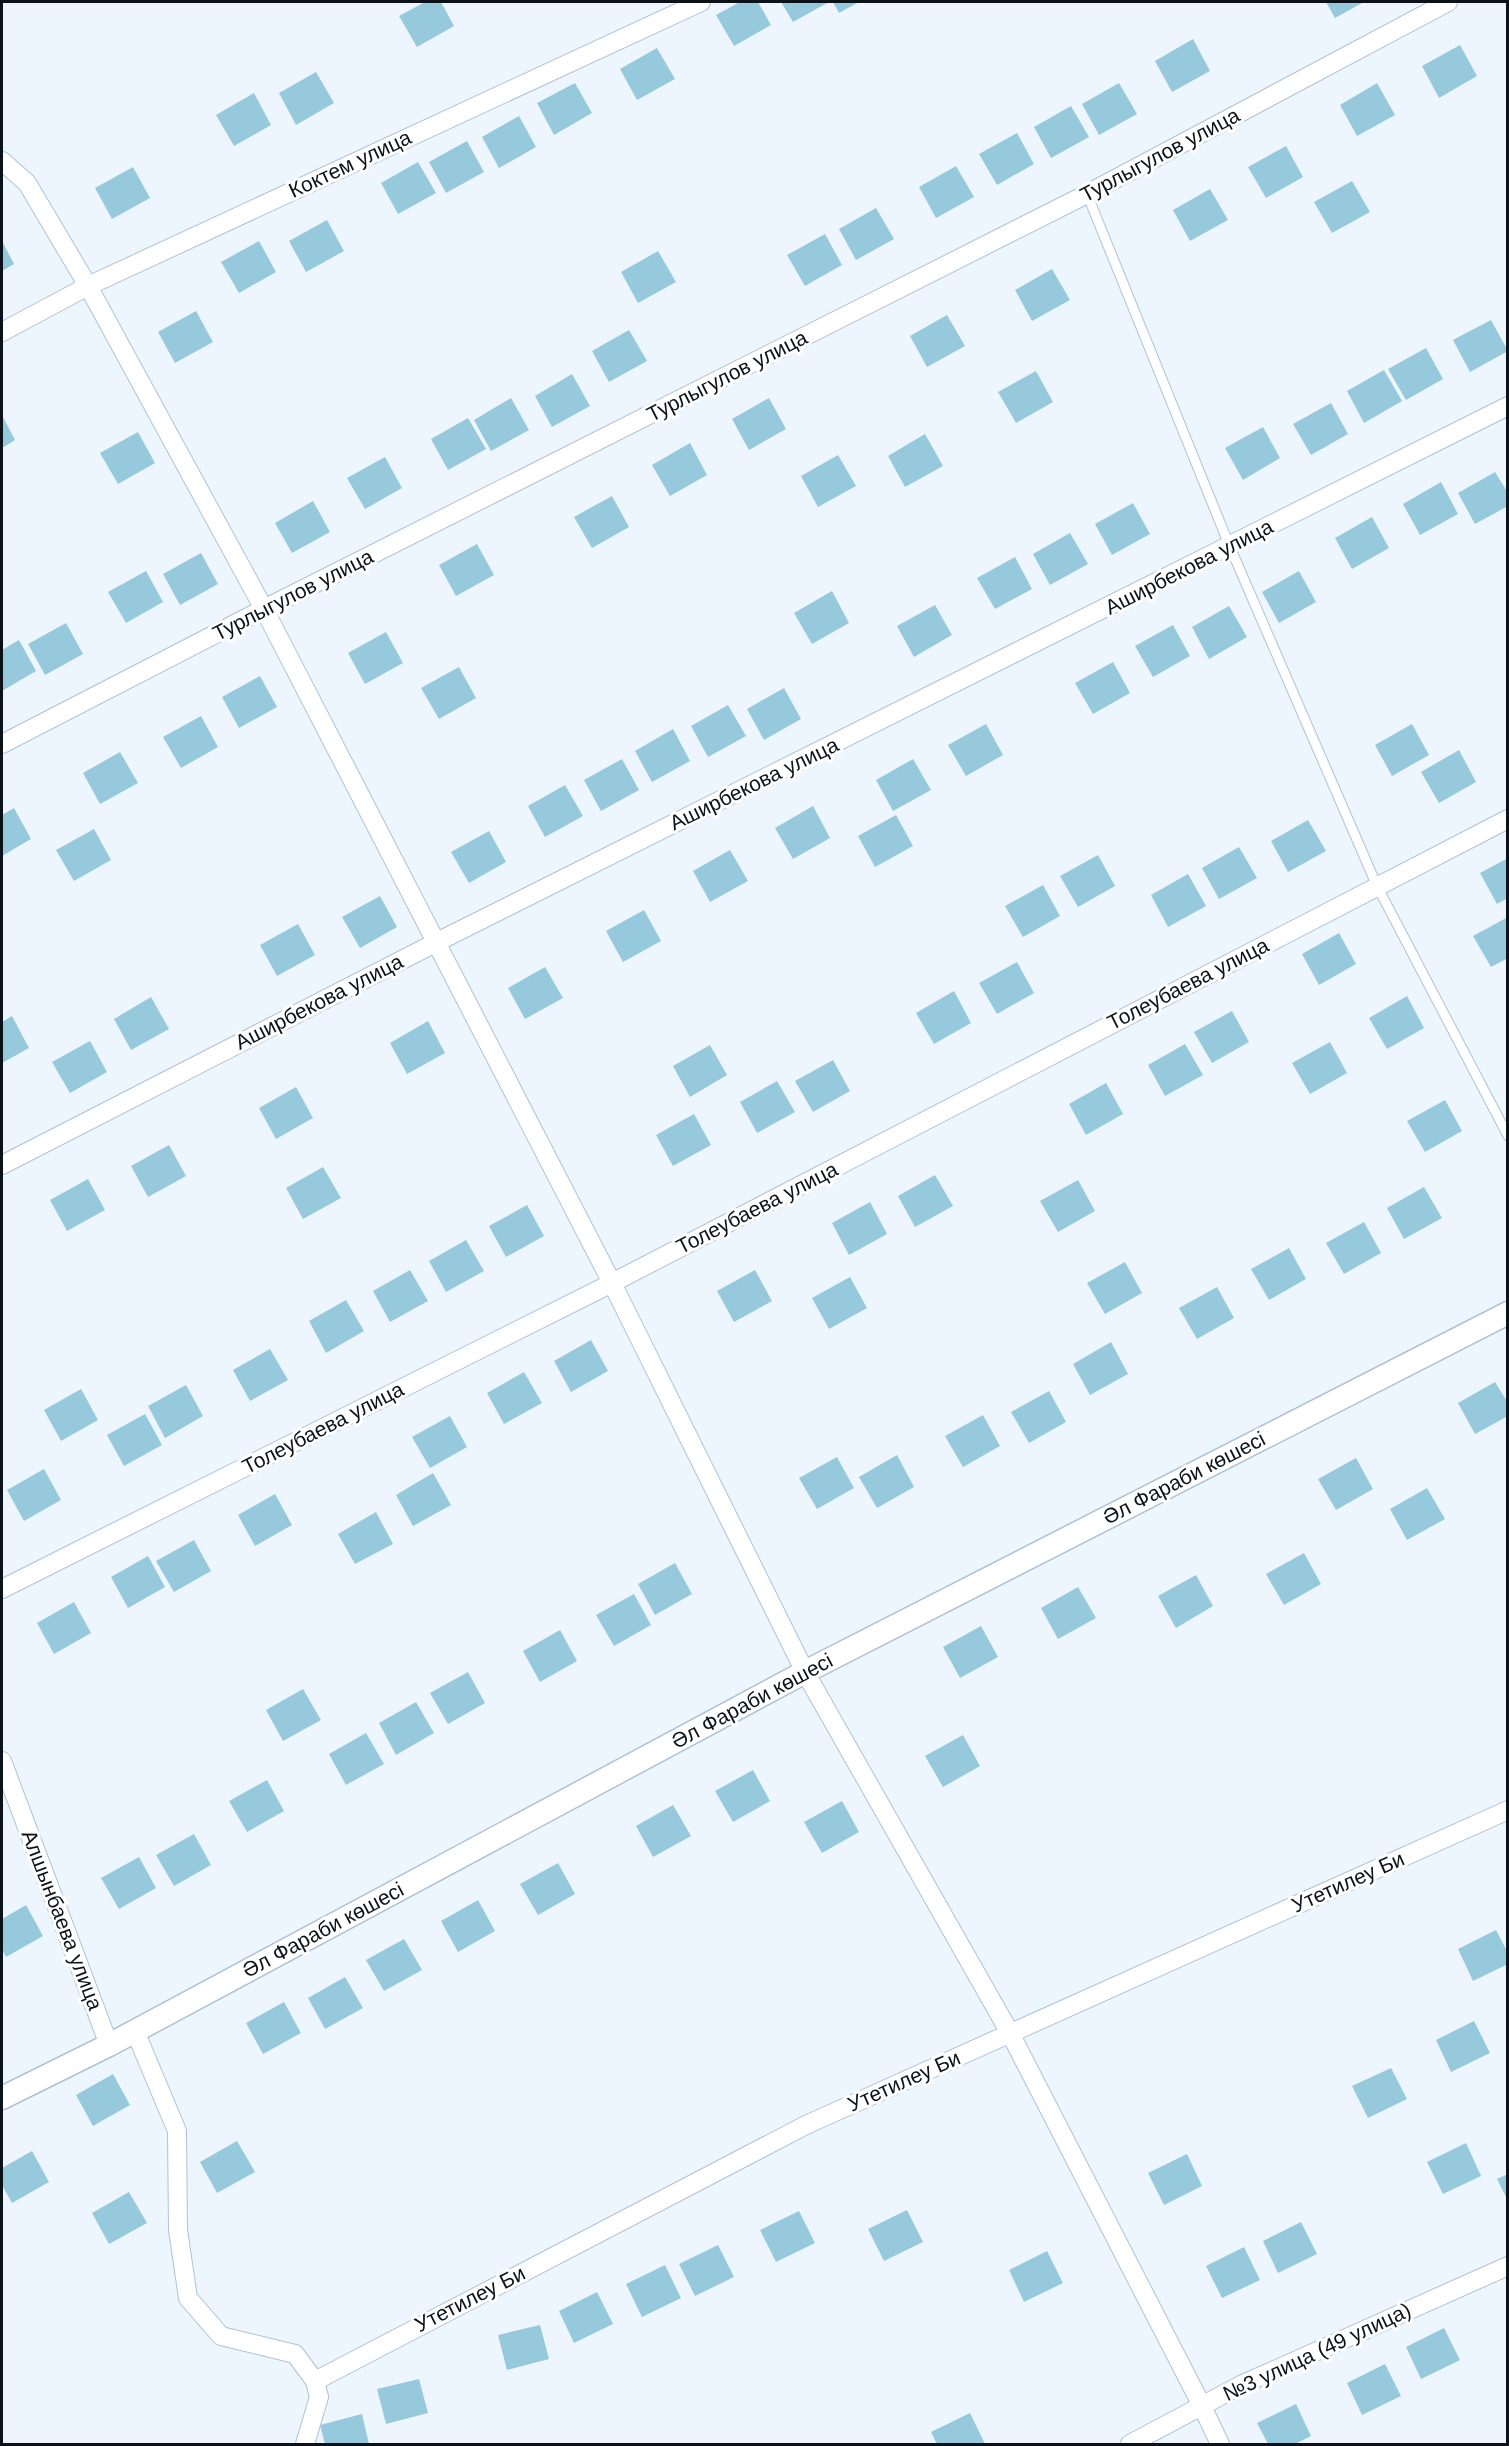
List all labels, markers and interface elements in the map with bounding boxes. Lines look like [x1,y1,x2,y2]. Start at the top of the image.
street label: Турлыгулов улица [1076,103,1244,206]
street label: Коктем улица [285,125,415,202]
street label: Турлыгулов улица [643,325,811,426]
street label: Аширбекова улица [1101,514,1277,619]
street label: Турлыгулов улица [209,544,377,645]
street label: Аширбекова улица [666,733,842,834]
street label: Толеубаева улица [1103,933,1273,1034]
street label: Аширбекова улица [231,949,407,1054]
street label: Толеубаева улица [672,1157,842,1258]
street label: Толеубаева улица [238,1377,408,1478]
street label: Әл Фараби көшесі [1099,1427,1269,1528]
street label: Әл Фараби көшесі [667,1648,836,1753]
street label: Алшынбаева улица [18,1827,108,2013]
street label: Утетилеу Би [1288,1847,1408,1917]
street label: Әл Фараби көшесі [238,1877,407,1982]
street label: Утетилеу Би [844,2046,964,2116]
street label: Утетилеу Би [411,2261,529,2336]
street label: №3 улица (49 улица) [1219,2298,1414,2405]

